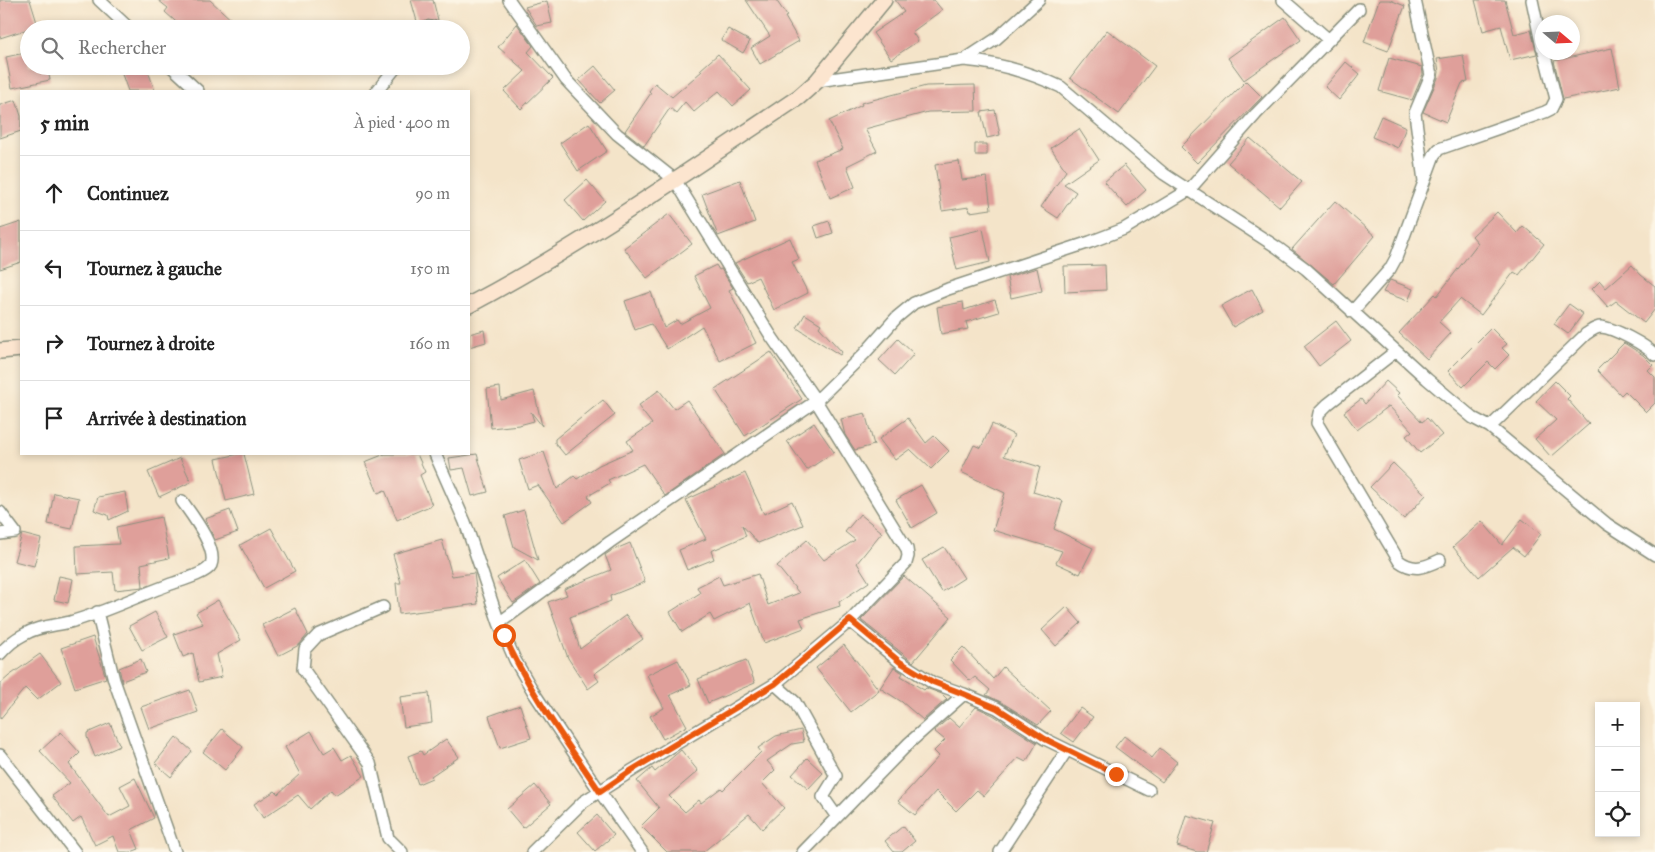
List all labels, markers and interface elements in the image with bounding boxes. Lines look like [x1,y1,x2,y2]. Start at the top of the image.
north arrow [1535,15,1580,60]
search box [20,20,470,75]
icon: search [38,34,66,62]
text: Rechercher [78,36,166,59]
text: 5 min [40,110,89,136]
text: À pied · 400 m [354,113,450,132]
icon: ahead [40,179,68,207]
text: Continuez [87,182,169,205]
text: 90 m [415,184,450,203]
icon: left [40,254,68,282]
text: Tournez à gauche [87,257,222,280]
text: 150 m [410,259,450,278]
icon: right [40,329,68,357]
text: Tournez à droite [87,332,215,355]
text: 160 m [409,334,450,353]
icon: arrive [40,404,68,432]
text: Arrivée à destination [87,407,246,430]
route start [493,624,516,647]
map controls [1595,702,1640,837]
button: + [1595,702,1640,747]
button: − [1595,747,1640,792]
route end [1105,763,1128,786]
button: locate [1595,792,1640,837]

